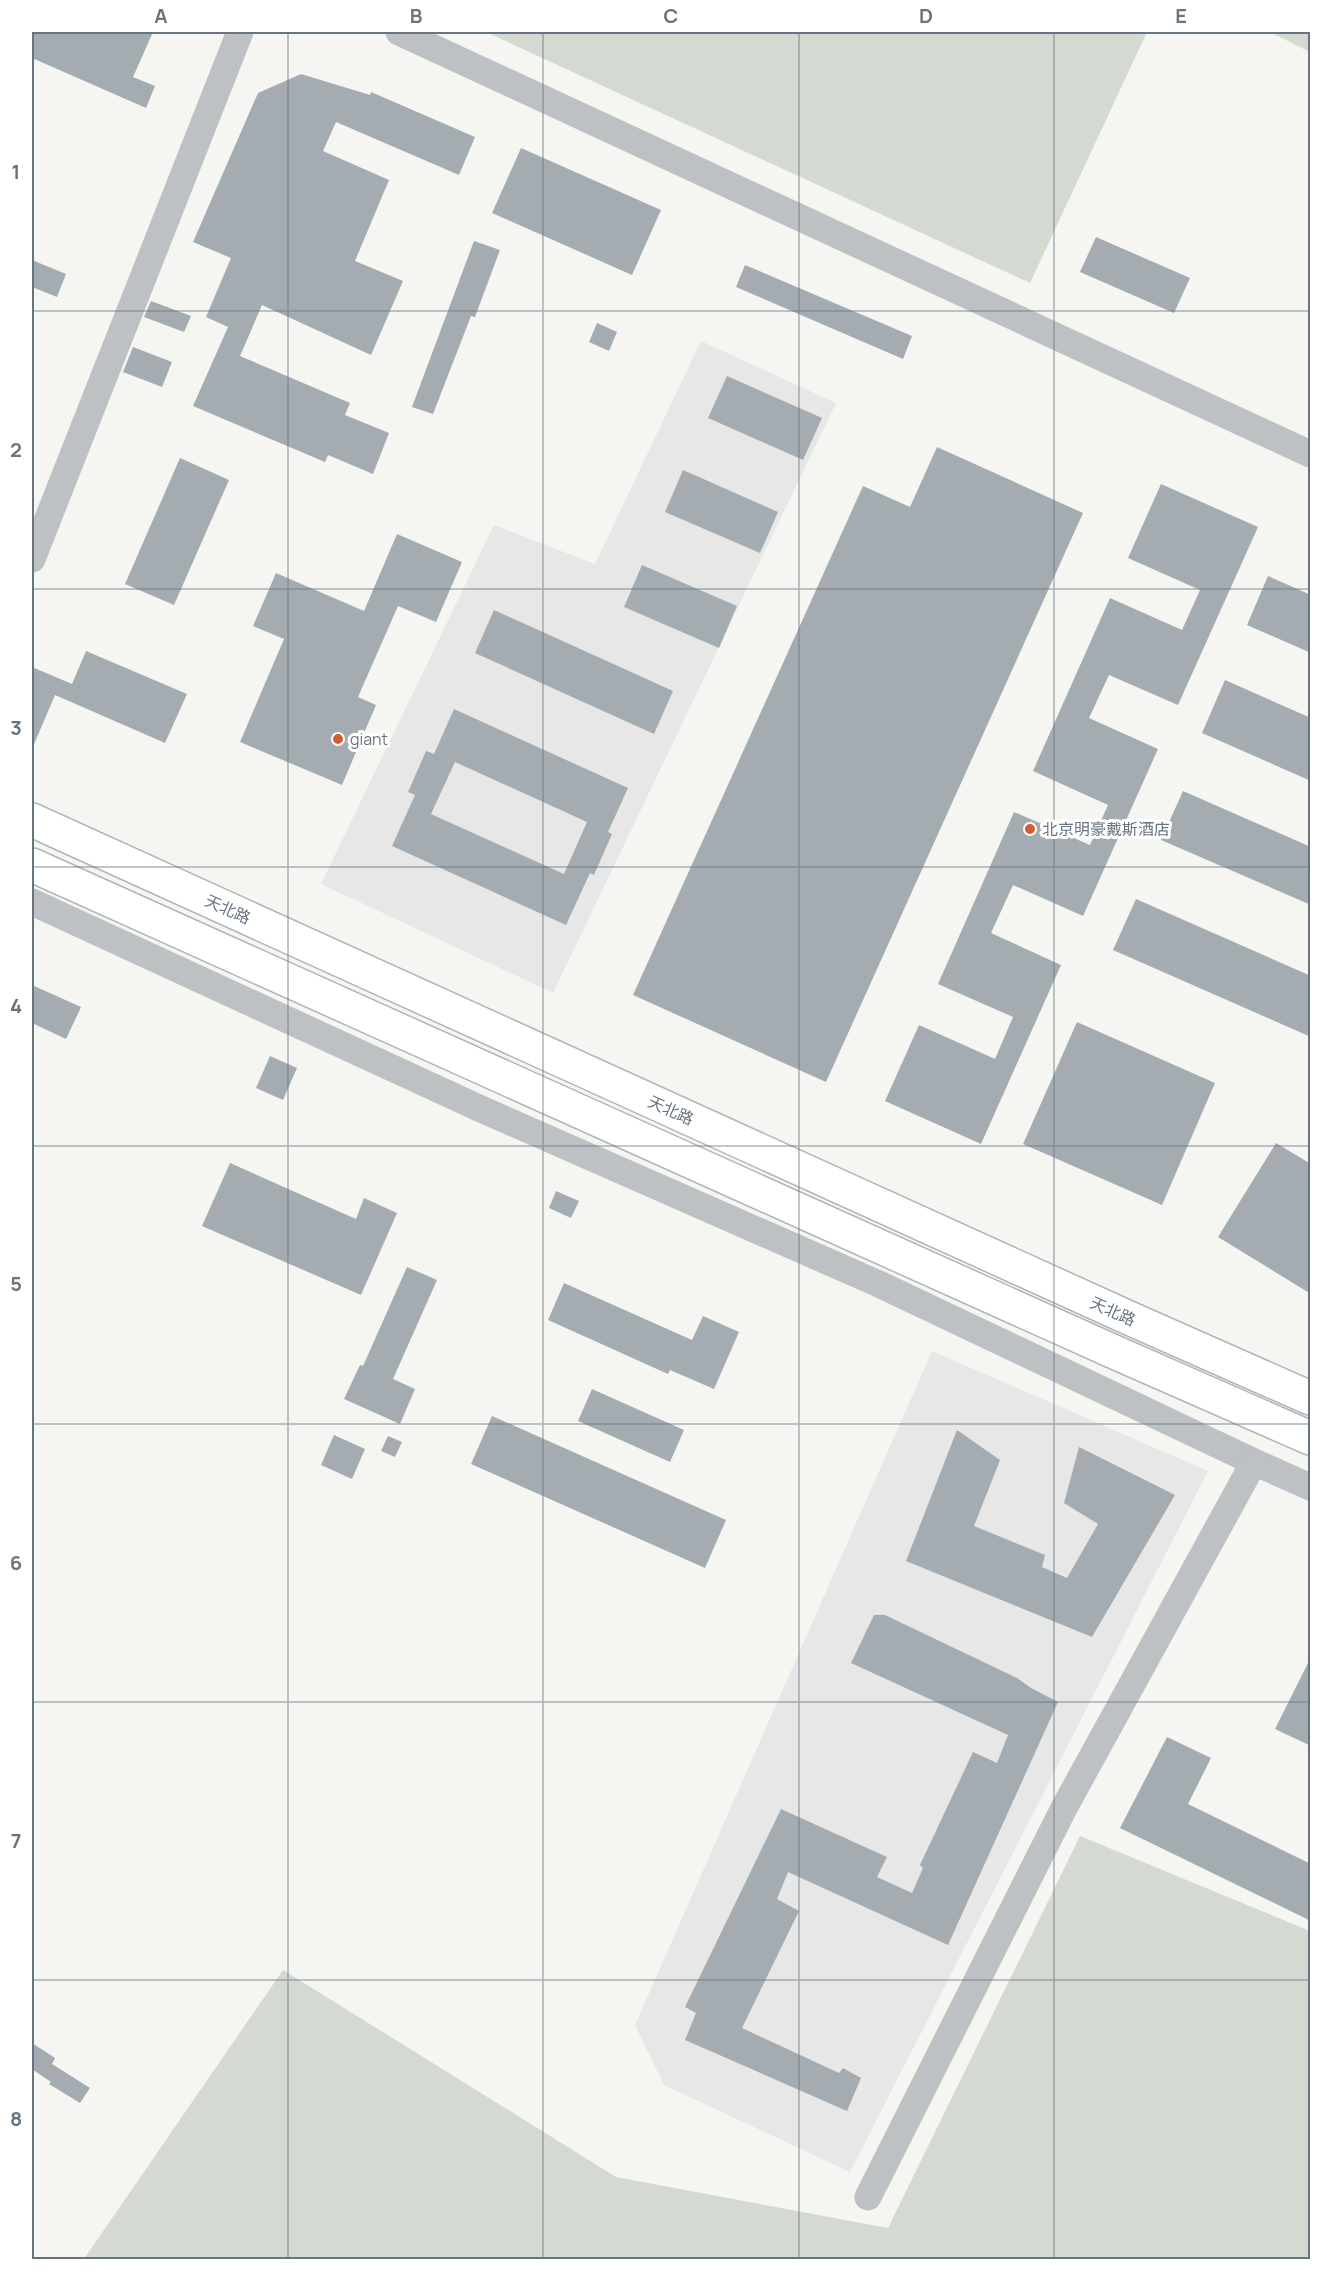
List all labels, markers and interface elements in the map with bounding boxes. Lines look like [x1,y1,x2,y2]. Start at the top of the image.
text: A [154,2,168,29]
text: B [410,2,423,29]
text: C [664,2,678,29]
text: D [919,2,933,29]
text: E [1175,2,1187,29]
text: 1 [12,158,20,185]
text: 2 [10,436,22,463]
text: 3 [10,714,22,741]
place label: giant [350,728,388,750]
marker: giant [331,732,345,746]
place label: 北京明豪戴斯酒店 [1042,818,1170,840]
marker: 北京明豪戴斯酒店 [1023,822,1037,836]
street label: 天北路 [202,889,254,929]
text: 4 [10,992,22,1019]
street label: 天北路 [645,1090,697,1130]
text: 5 [10,1270,22,1297]
street label: 天北路 [1087,1291,1139,1331]
text: 6 [10,1549,22,1576]
text: 7 [11,1827,21,1854]
text: 8 [10,2105,22,2132]

